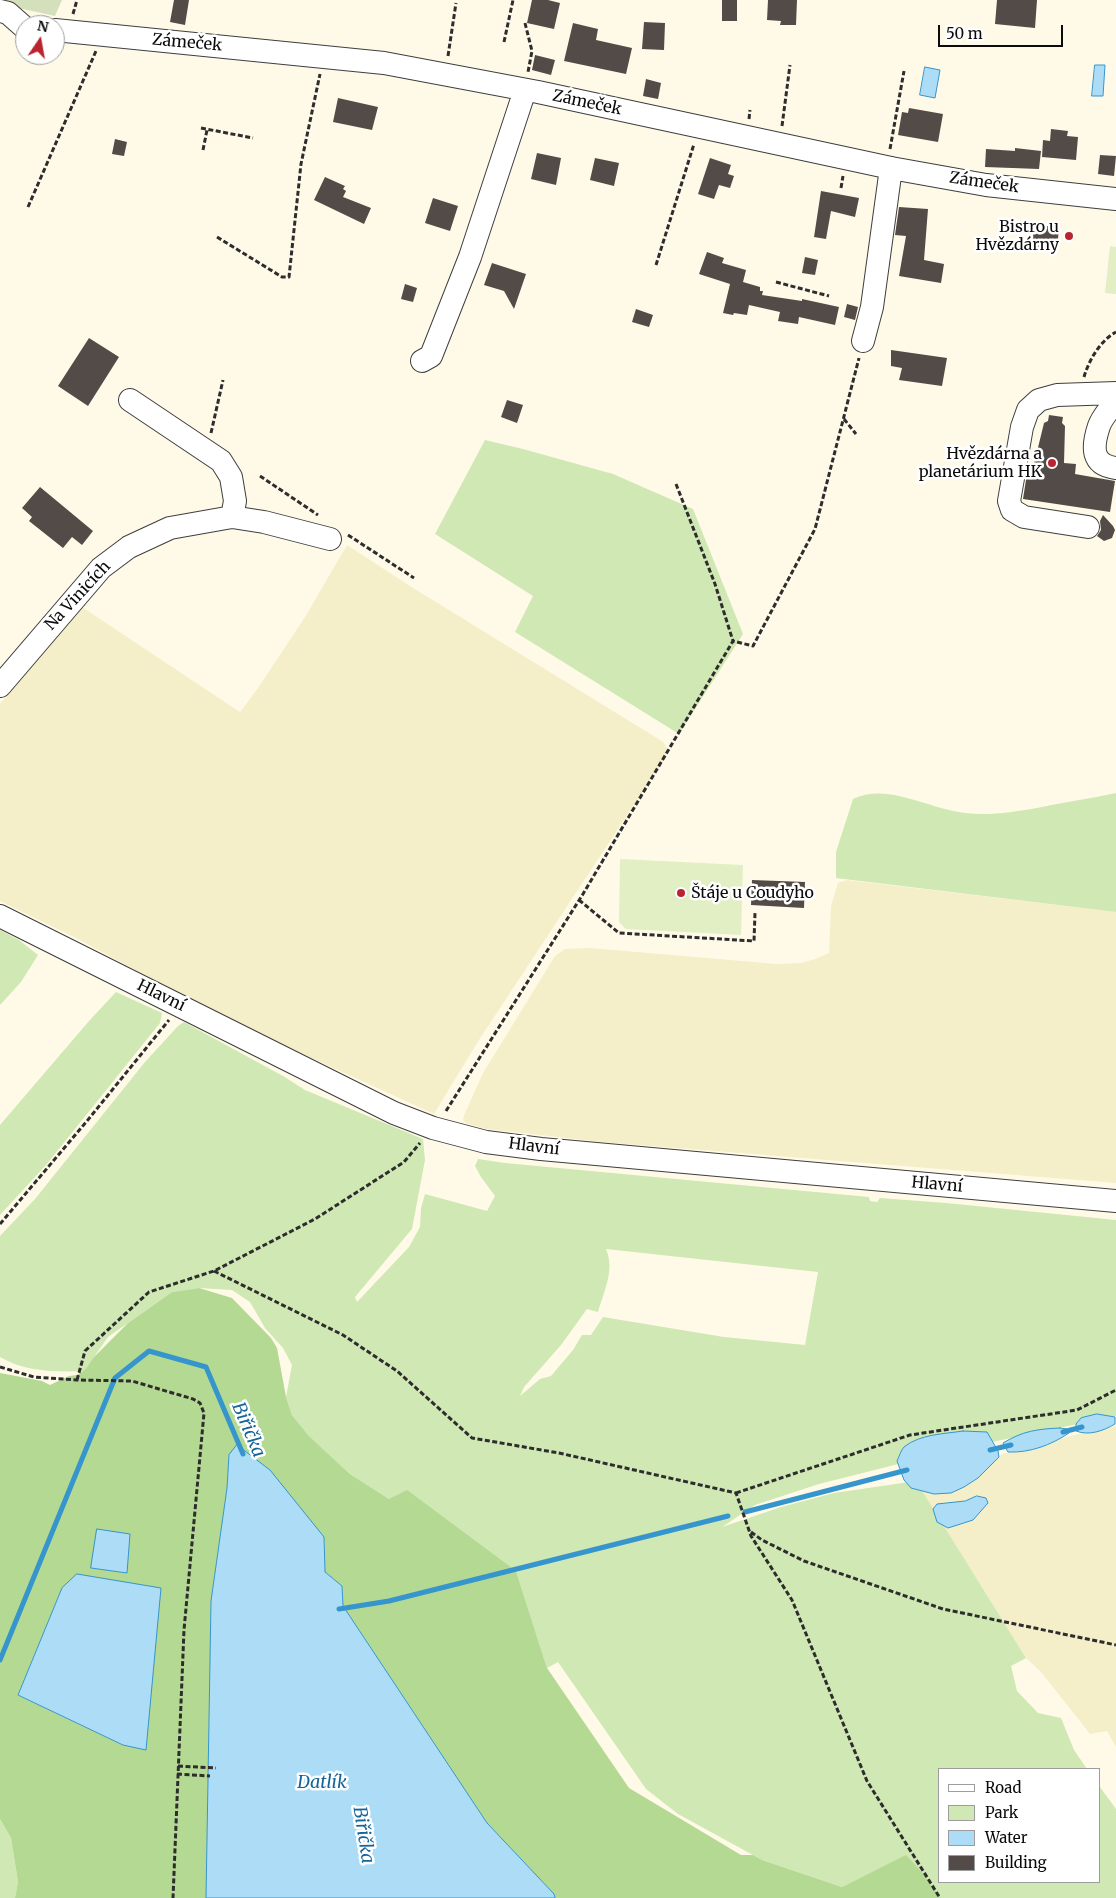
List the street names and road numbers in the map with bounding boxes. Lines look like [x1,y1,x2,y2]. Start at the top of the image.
street label: Zámeček [151,30,223,56]
street label: Zámeček [551,86,623,120]
street label: Zámeček [948,169,1020,197]
street label: Na Vinicích [41,557,115,635]
street label: Hlavní [134,976,188,1016]
street label: Hlavní [507,1134,561,1160]
street label: Hlavní [911,1173,963,1197]

